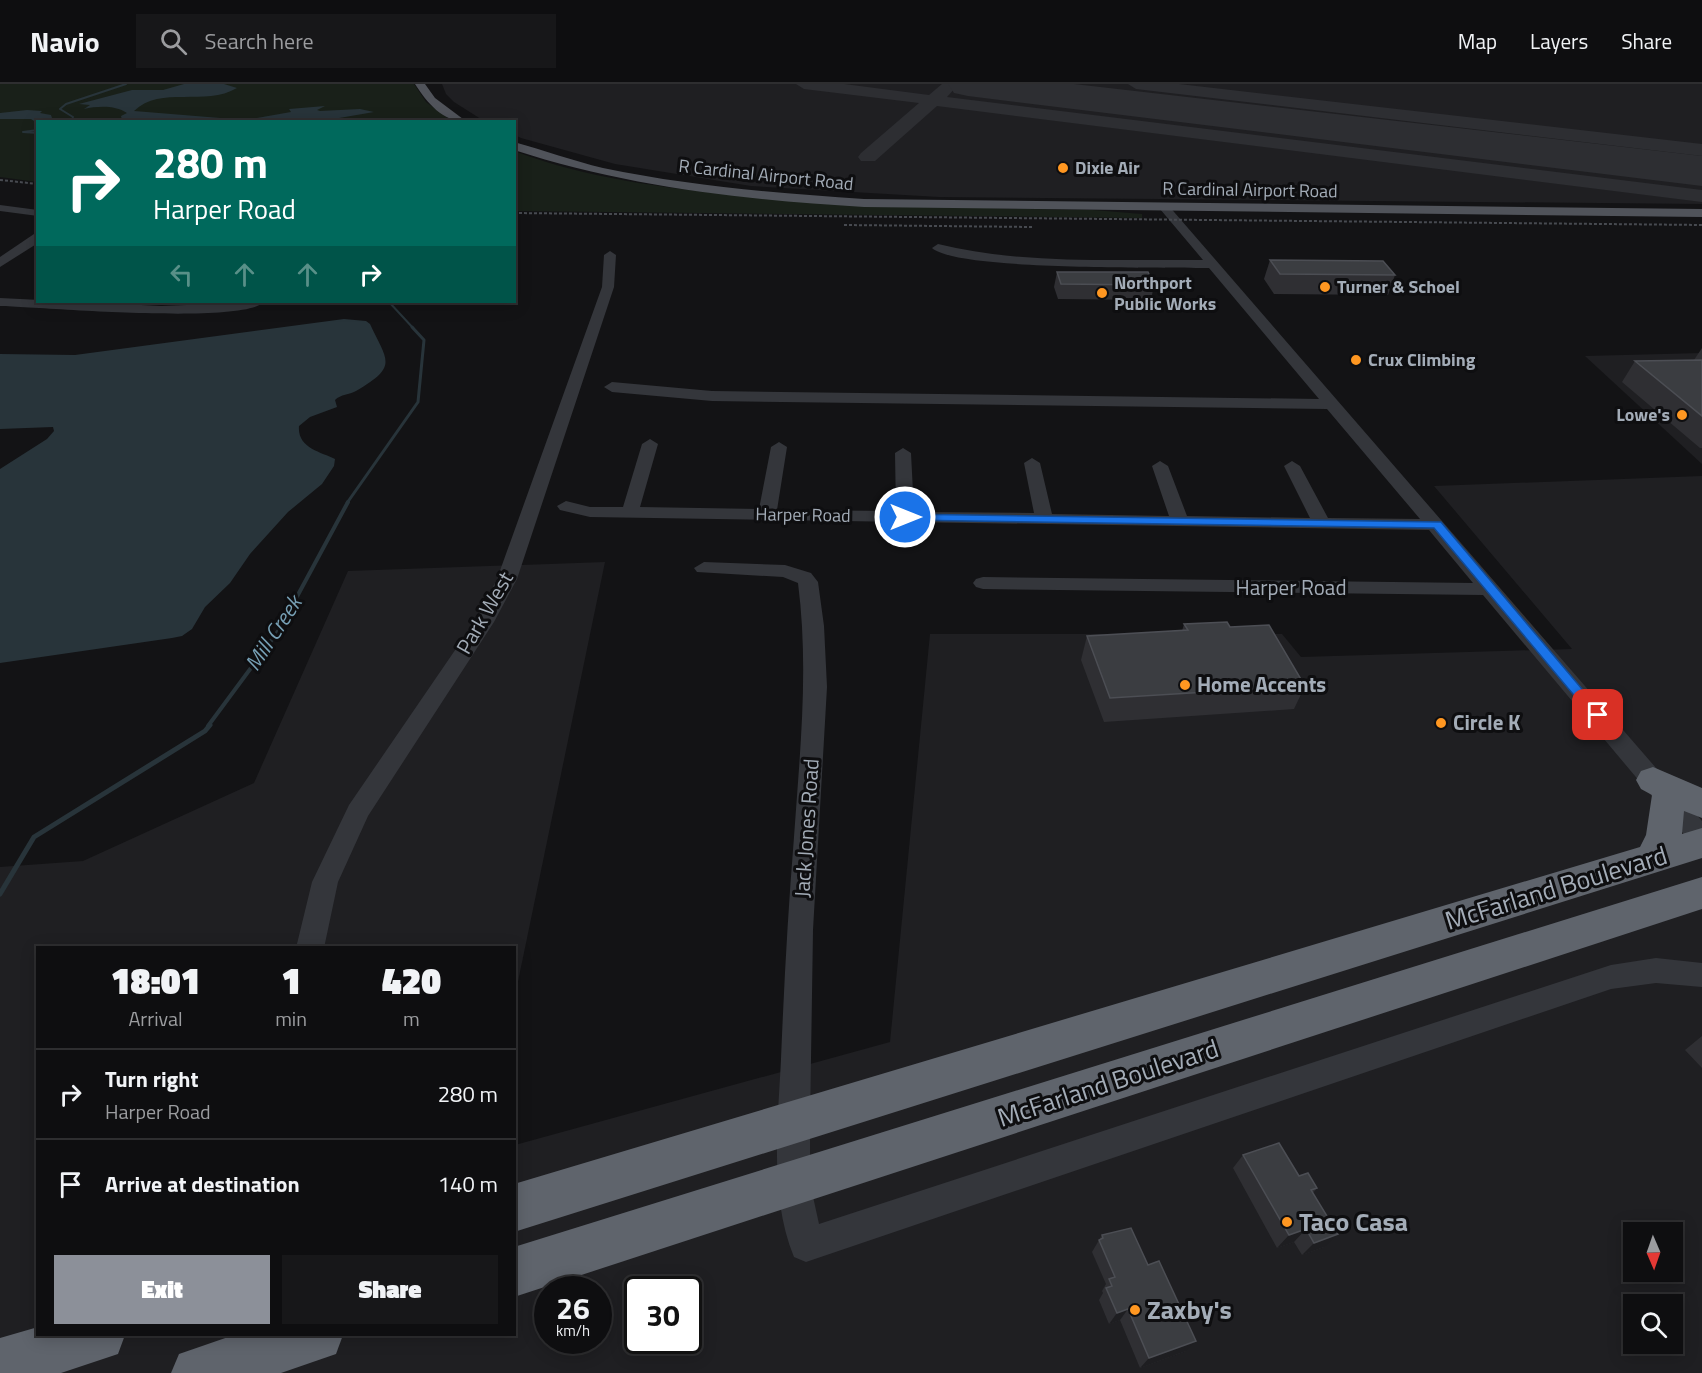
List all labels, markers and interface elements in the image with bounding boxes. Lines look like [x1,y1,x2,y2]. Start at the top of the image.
search box [136,14,556,68]
text: Navio [30,20,100,63]
text: Search here [205,24,314,58]
icon: search [157,25,190,58]
text: Map [1458,25,1497,57]
text: Layers [1530,25,1588,57]
text: Share [1621,25,1672,57]
text: 280 m [153,130,268,194]
icon: right [54,144,132,222]
street label: R Cardinal Airport Road [677,152,855,197]
place label: Dixie Air [1075,154,1140,181]
marker: Dixie Air [1056,161,1070,175]
street label: R Cardinal Airport Road [1162,174,1338,205]
text: Harper Road [153,188,296,229]
icon: left [165,258,198,291]
icon: ahead [228,258,261,291]
icon: ahead [291,258,324,291]
icon: right [354,258,387,291]
place label: Northport Public Works [1114,269,1216,317]
place label: Turner & Schoel [1337,273,1460,300]
marker: Turner & Schoel [1318,280,1332,294]
marker: Northport Public Works [1095,286,1109,300]
place label: Crux Climbing [1368,346,1476,373]
marker: Crux Climbing [1349,353,1363,367]
place label: Lowe's [1616,401,1670,428]
marker: Lowe's [1675,408,1689,422]
position arrow [873,485,937,549]
street label: Harper Road [755,500,851,529]
street label: Park West [448,565,521,660]
street label: Harper Road [1236,571,1347,603]
water label: Mill Creek [236,587,311,677]
place label: Home Accents [1197,668,1326,700]
marker: Home Accents [1178,678,1192,692]
pin [1572,689,1623,740]
icon: arrive [1581,698,1614,731]
place label: Circle K [1453,706,1521,738]
marker: Circle K [1434,716,1448,730]
street label: Jack Jones Road [785,757,827,898]
street label: McFarland Boulevard [1440,835,1672,940]
text: 18:01 [111,953,200,1008]
text: 1 [281,953,301,1008]
text: 420 [382,953,441,1008]
text: Arrival [128,1003,183,1034]
text: min [275,1003,307,1034]
text: m [403,1003,420,1034]
street label: McFarland Boulevard [992,1028,1224,1137]
text: Turn right [105,1062,199,1096]
text: 280 m [438,1077,498,1111]
icon: right [54,1078,87,1111]
text: Harper Road [105,1096,211,1127]
text: Arrive at destination [105,1167,300,1201]
text: 140 m [438,1167,498,1201]
icon: arrive [54,1168,87,1201]
place label: Taco Casa [1299,1202,1408,1241]
marker: Taco Casa [1280,1215,1294,1229]
north arrow [1623,1222,1683,1282]
map controls [1623,1222,1683,1354]
button: Exit [54,1255,270,1324]
button: Share [282,1255,498,1324]
speed limit sign: 30 [624,1276,702,1354]
text: 26 [556,1285,590,1331]
place label: Zaxby's [1147,1290,1232,1329]
button: search [1623,1294,1683,1354]
marker: Zaxby's [1128,1303,1142,1317]
text: km/h [556,1319,590,1342]

